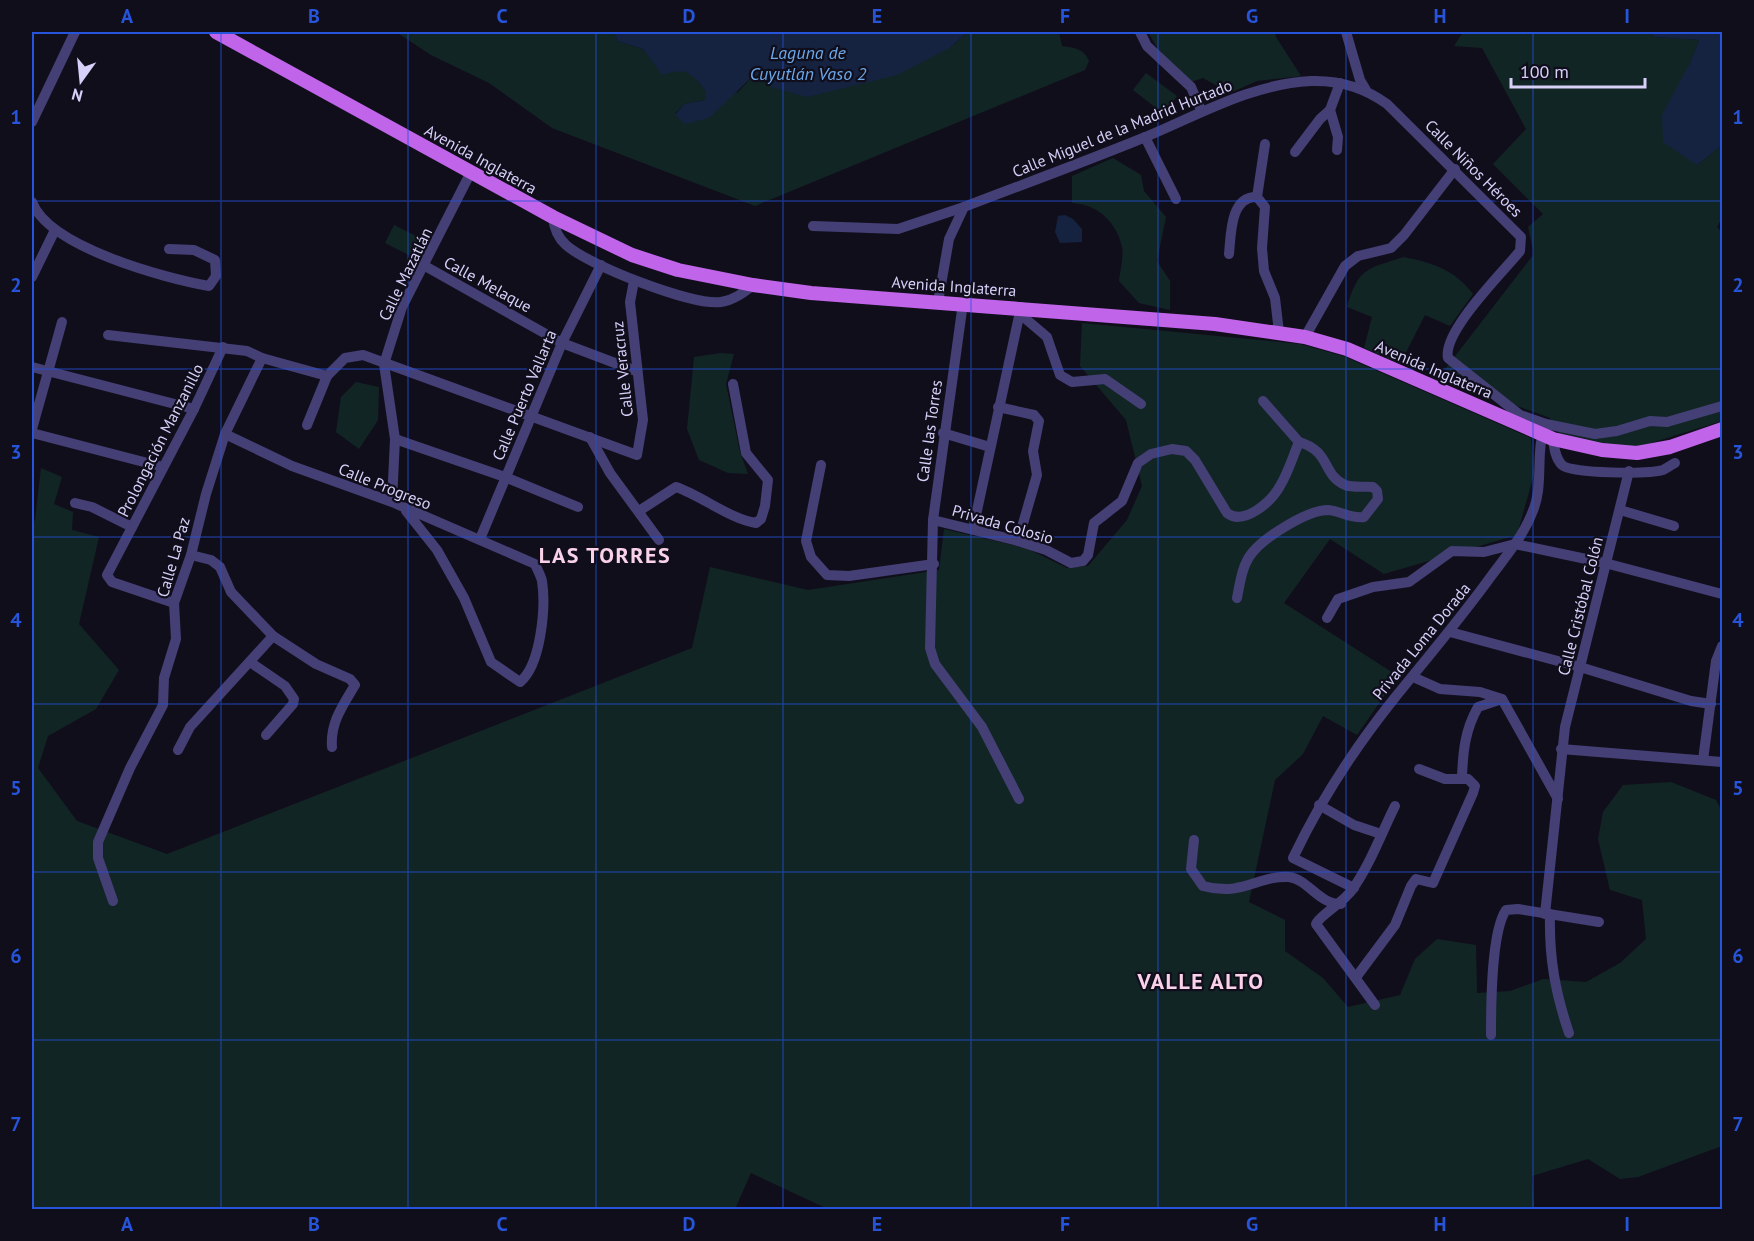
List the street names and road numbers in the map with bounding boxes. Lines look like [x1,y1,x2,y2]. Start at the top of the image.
street label: Calle Miguel de la Madrid Hurtado [1009,75,1235,181]
street label: Calle Niños Héroes [1421,115,1527,221]
street label: Avenida Inglaterra [421,120,541,198]
street label: Calle Mazatlán [374,224,436,324]
street label: Calle Melaque [441,252,535,316]
street label: Avenida Inglaterra [891,272,1017,300]
street label: Calle Veracruz [607,320,637,418]
street label: Calle Puerto Vallarta [487,327,561,463]
street label: Avenida Inglaterra [1373,335,1495,403]
street label: Prolongación Manzanillo [113,360,207,520]
street label: Calle las Torres [912,378,946,483]
street label: Calle Progreso [336,458,434,514]
street label: Privada Colosio [950,500,1056,548]
street label: Calle La Paz [152,515,194,599]
street label: Calle Cristóbal Colón [1553,535,1607,677]
street label: Privada Loma Dorada [1368,579,1474,703]

